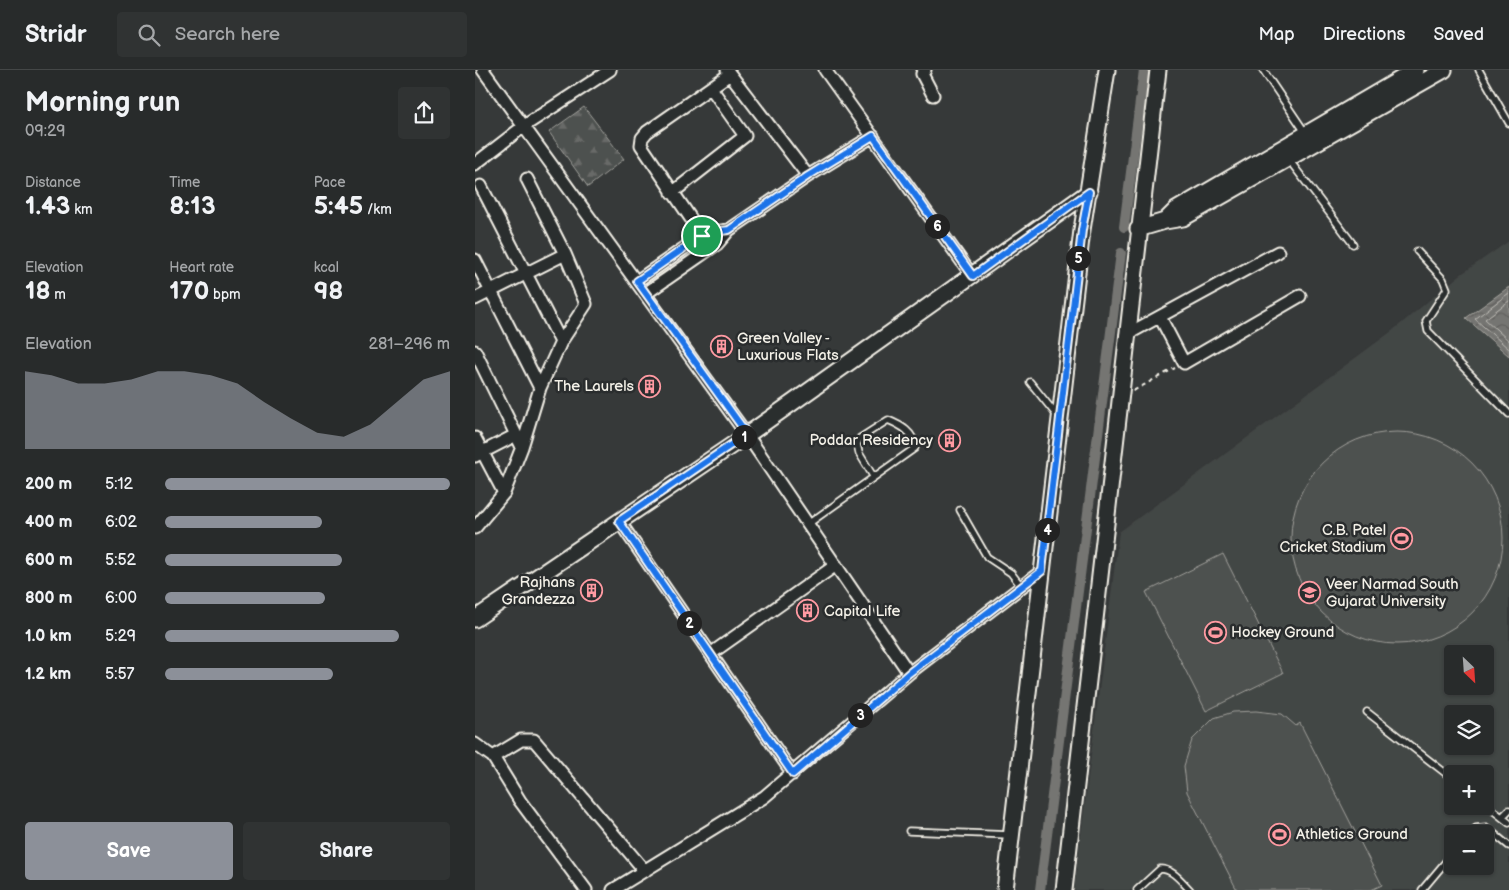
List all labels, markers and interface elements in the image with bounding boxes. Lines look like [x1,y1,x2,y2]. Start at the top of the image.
search box [117,12,467,57]
text: Stridr [25,20,87,49]
icon: search [135,21,163,49]
text: Search here [175,23,280,46]
text: Map [1259,24,1295,45]
text: Directions [1323,24,1405,45]
text: Saved [1433,24,1484,45]
text: Morning run [25,86,180,119]
button: share [398,87,450,139]
text: 09:29 [25,122,66,141]
text: Distance [25,174,81,191]
text: Time [169,174,200,191]
text: Pace [314,174,346,191]
text: 1.43 [25,191,70,222]
text: 8:13 [169,191,215,222]
text: 5:45 [314,191,363,222]
text: km [70,201,93,218]
text: /km [363,201,392,218]
pin: 6 [925,214,949,238]
pin [681,215,723,257]
text: 6 [933,218,942,235]
icon: arrive [688,222,716,250]
pin: 5 [1065,246,1091,270]
text: 5 [1074,250,1083,267]
text: Elevation [25,259,83,276]
text: Heart rate [169,259,234,276]
text: kcal [314,259,339,276]
text: 18 [25,276,51,307]
text: 170 [169,276,209,307]
text: 98 [314,276,343,307]
text: m [51,286,66,303]
text: bpm [209,286,241,303]
place label: Green Valley - Luxurious Flats [737,329,839,365]
text: Elevation [25,335,92,354]
text: 281–296 m [368,335,450,354]
building icon: Green Valley - Luxurious Flats [709,335,733,359]
building icon: The Laurels [638,374,662,398]
place label: The Laurels [554,377,635,396]
pin: 1 [731,424,757,450]
building icon: Poddar Residency [937,428,961,452]
text: 1 [742,429,747,446]
place label: Poddar Residency [809,431,933,450]
text: 200 m [25,475,72,494]
text: 5:12 [105,475,133,494]
text: 400 m [25,513,72,532]
text: 6:02 [105,513,137,532]
pin: 4 [1035,518,1059,542]
place label: C.B. Patel Cricket Stadium [1279,521,1386,557]
text: 4 [1043,522,1052,539]
sports icon: C.B. Patel Cricket Stadium [1390,527,1414,551]
text: 600 m [25,551,73,570]
text: 5:52 [105,551,136,570]
place label: Rajhans Grandezza [502,573,576,609]
place label: Veer Narmad South Gujarat University [1326,575,1458,611]
building icon: Rajhans Grandezza [579,579,603,603]
school or university icon: Veer Narmad South Gujarat University [1298,581,1322,605]
text: 800 m [25,589,73,608]
text: 6:00 [105,589,137,608]
building icon: Capital Life [796,599,820,623]
place label: Capital Life [824,602,901,621]
pin: 2 [677,610,701,636]
text: 2 [685,615,694,632]
sports icon: Hockey Ground [1203,620,1227,644]
place label: Hockey Ground [1231,623,1334,642]
text: 1.0 km [25,627,72,646]
text: 5:29 [105,627,136,646]
north arrow [1444,645,1494,695]
map controls [1444,645,1494,875]
text: 1.2 km [25,665,71,684]
text: 5:57 [105,665,134,684]
pin: 3 [847,702,873,728]
button: layers [1444,705,1494,755]
text: 3 [856,707,865,724]
button: + [1444,765,1494,815]
button: Save [25,822,233,880]
button: Share [243,822,450,880]
sports icon: Athletics Ground [1268,822,1292,846]
place label: Athletics Ground [1296,825,1408,844]
button: − [1444,825,1494,875]

